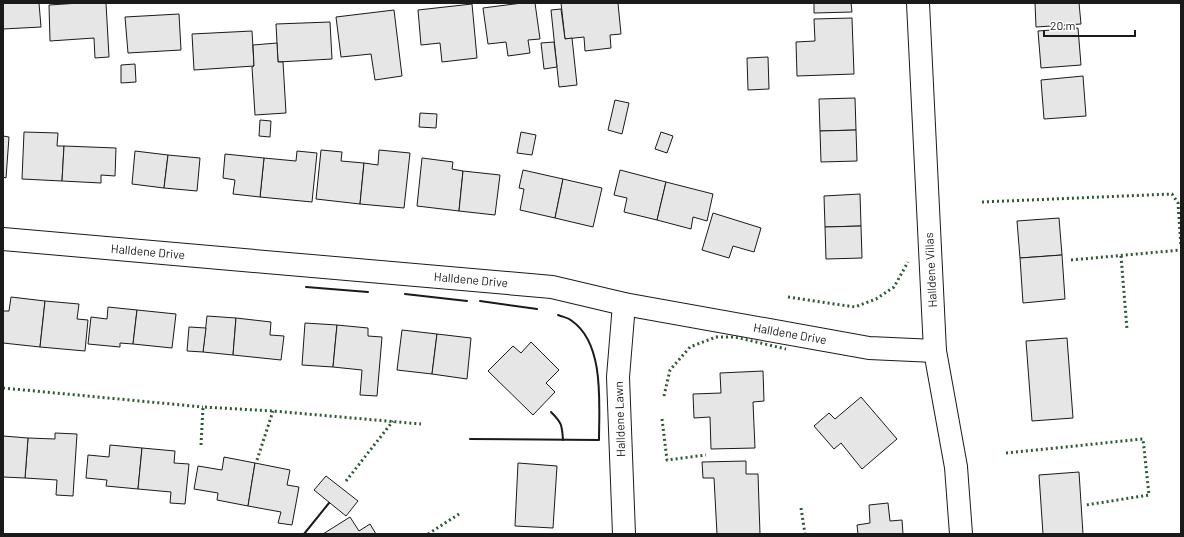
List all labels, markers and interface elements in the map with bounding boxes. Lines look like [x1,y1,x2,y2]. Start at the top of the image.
scale bar [1044,12,1135,38]
text: 20 m [1050,18,1076,32]
street label: Halldene Villas [921,232,939,308]
street label: Halldene Drive [110,241,186,261]
street label: Halldene Drive [433,269,509,289]
street label: Halldene Drive [752,320,828,346]
street label: Halldene Lawn [611,381,627,457]

